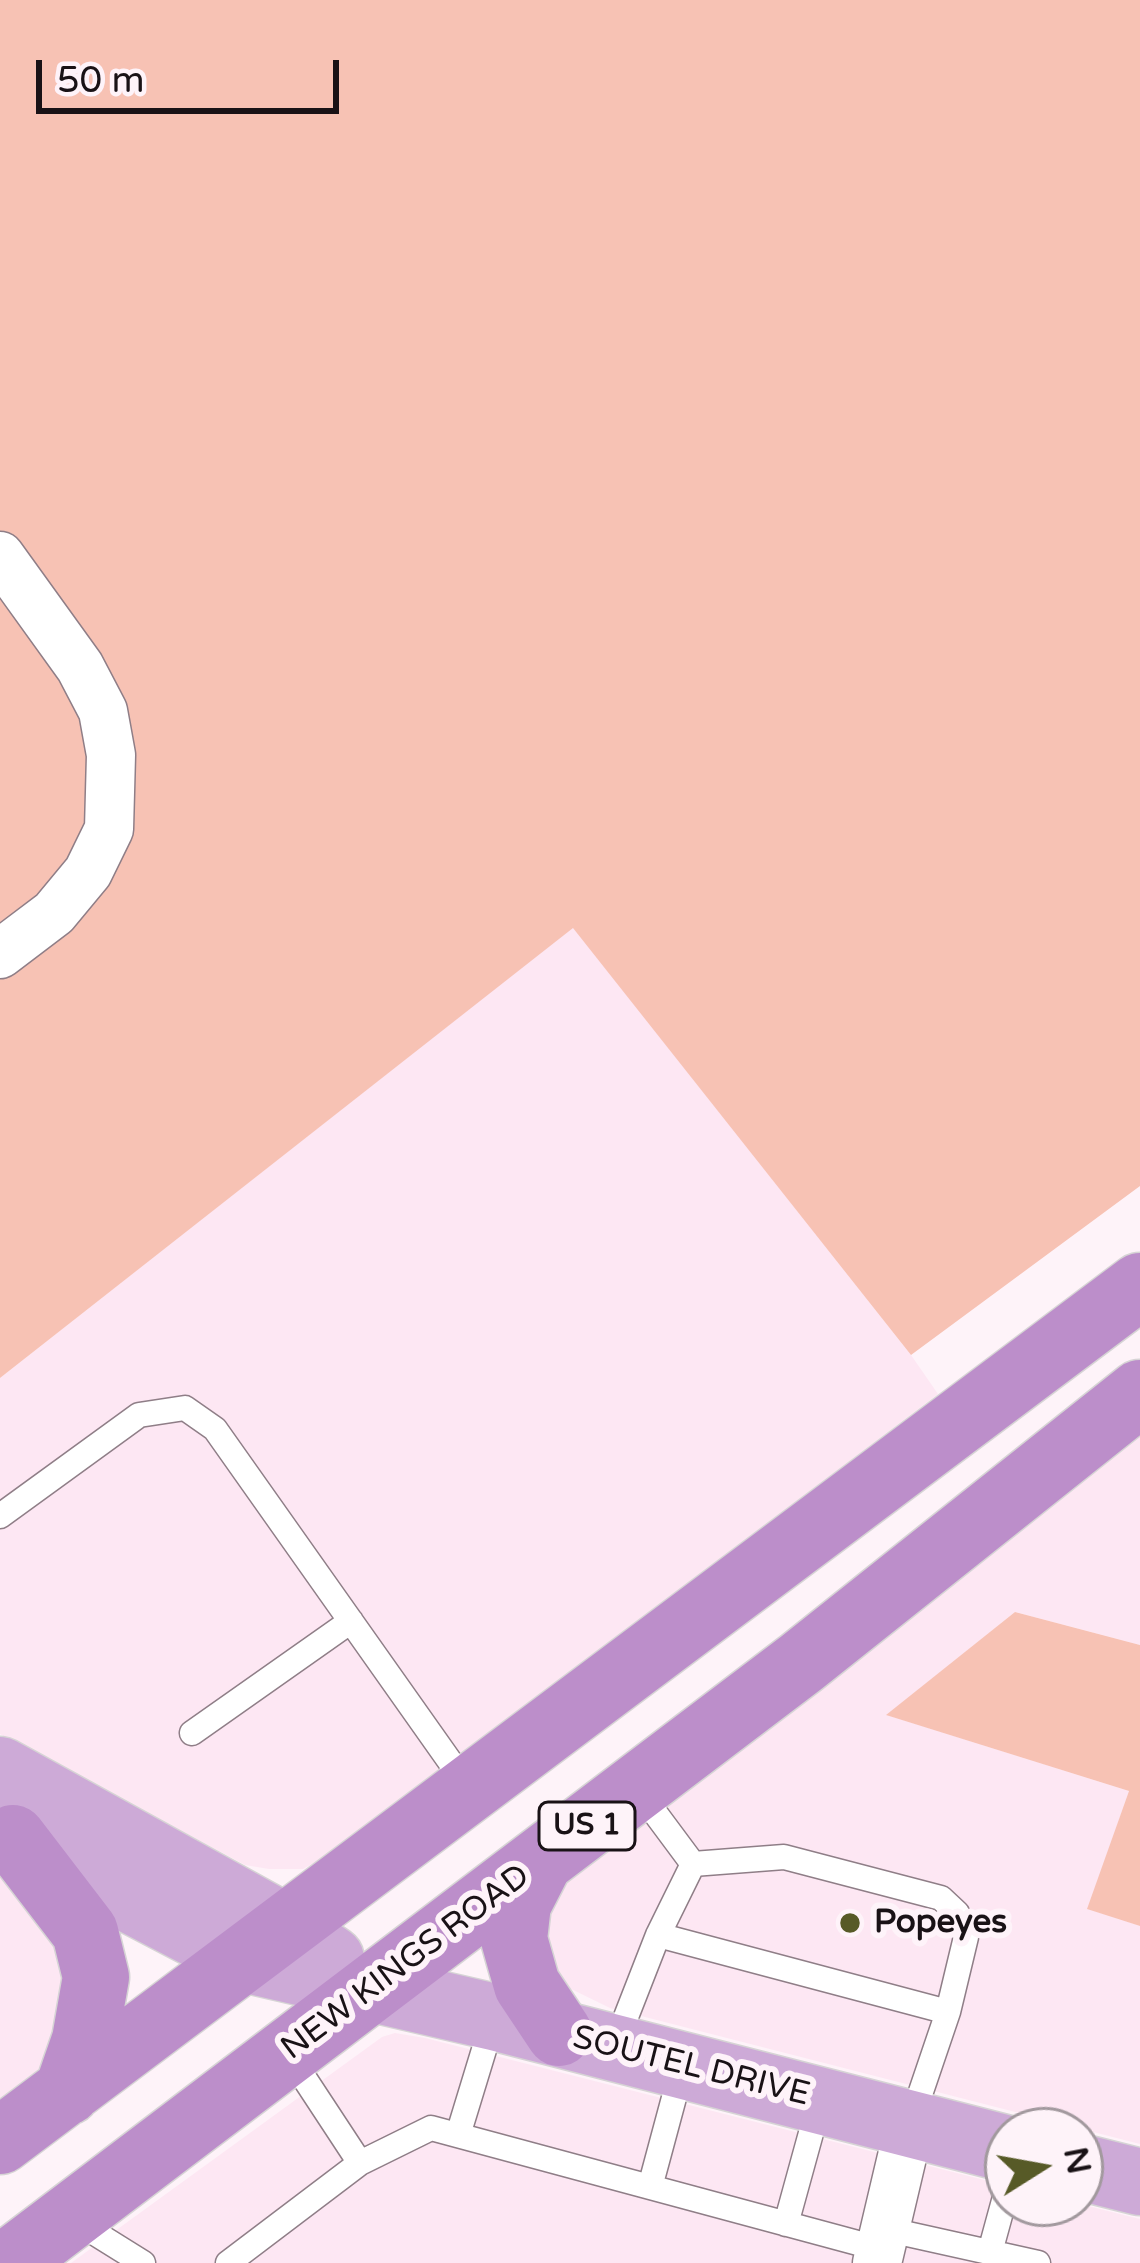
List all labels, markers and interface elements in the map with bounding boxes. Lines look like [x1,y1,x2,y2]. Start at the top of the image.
scale bar [42,36,345,110]
text: 50 m [57,59,145,102]
road number: US 1 [539,1802,635,1850]
street label: NEW KINGS ROAD [274,1857,538,2069]
place label: Popeyes [874,1903,1007,1943]
marker: Popeyes [837,1910,863,1936]
street label: SOUTEL DRIVE [569,2018,813,2116]
north arrow [984,2107,1104,2227]
text: N [1055,2144,1099,2177]

